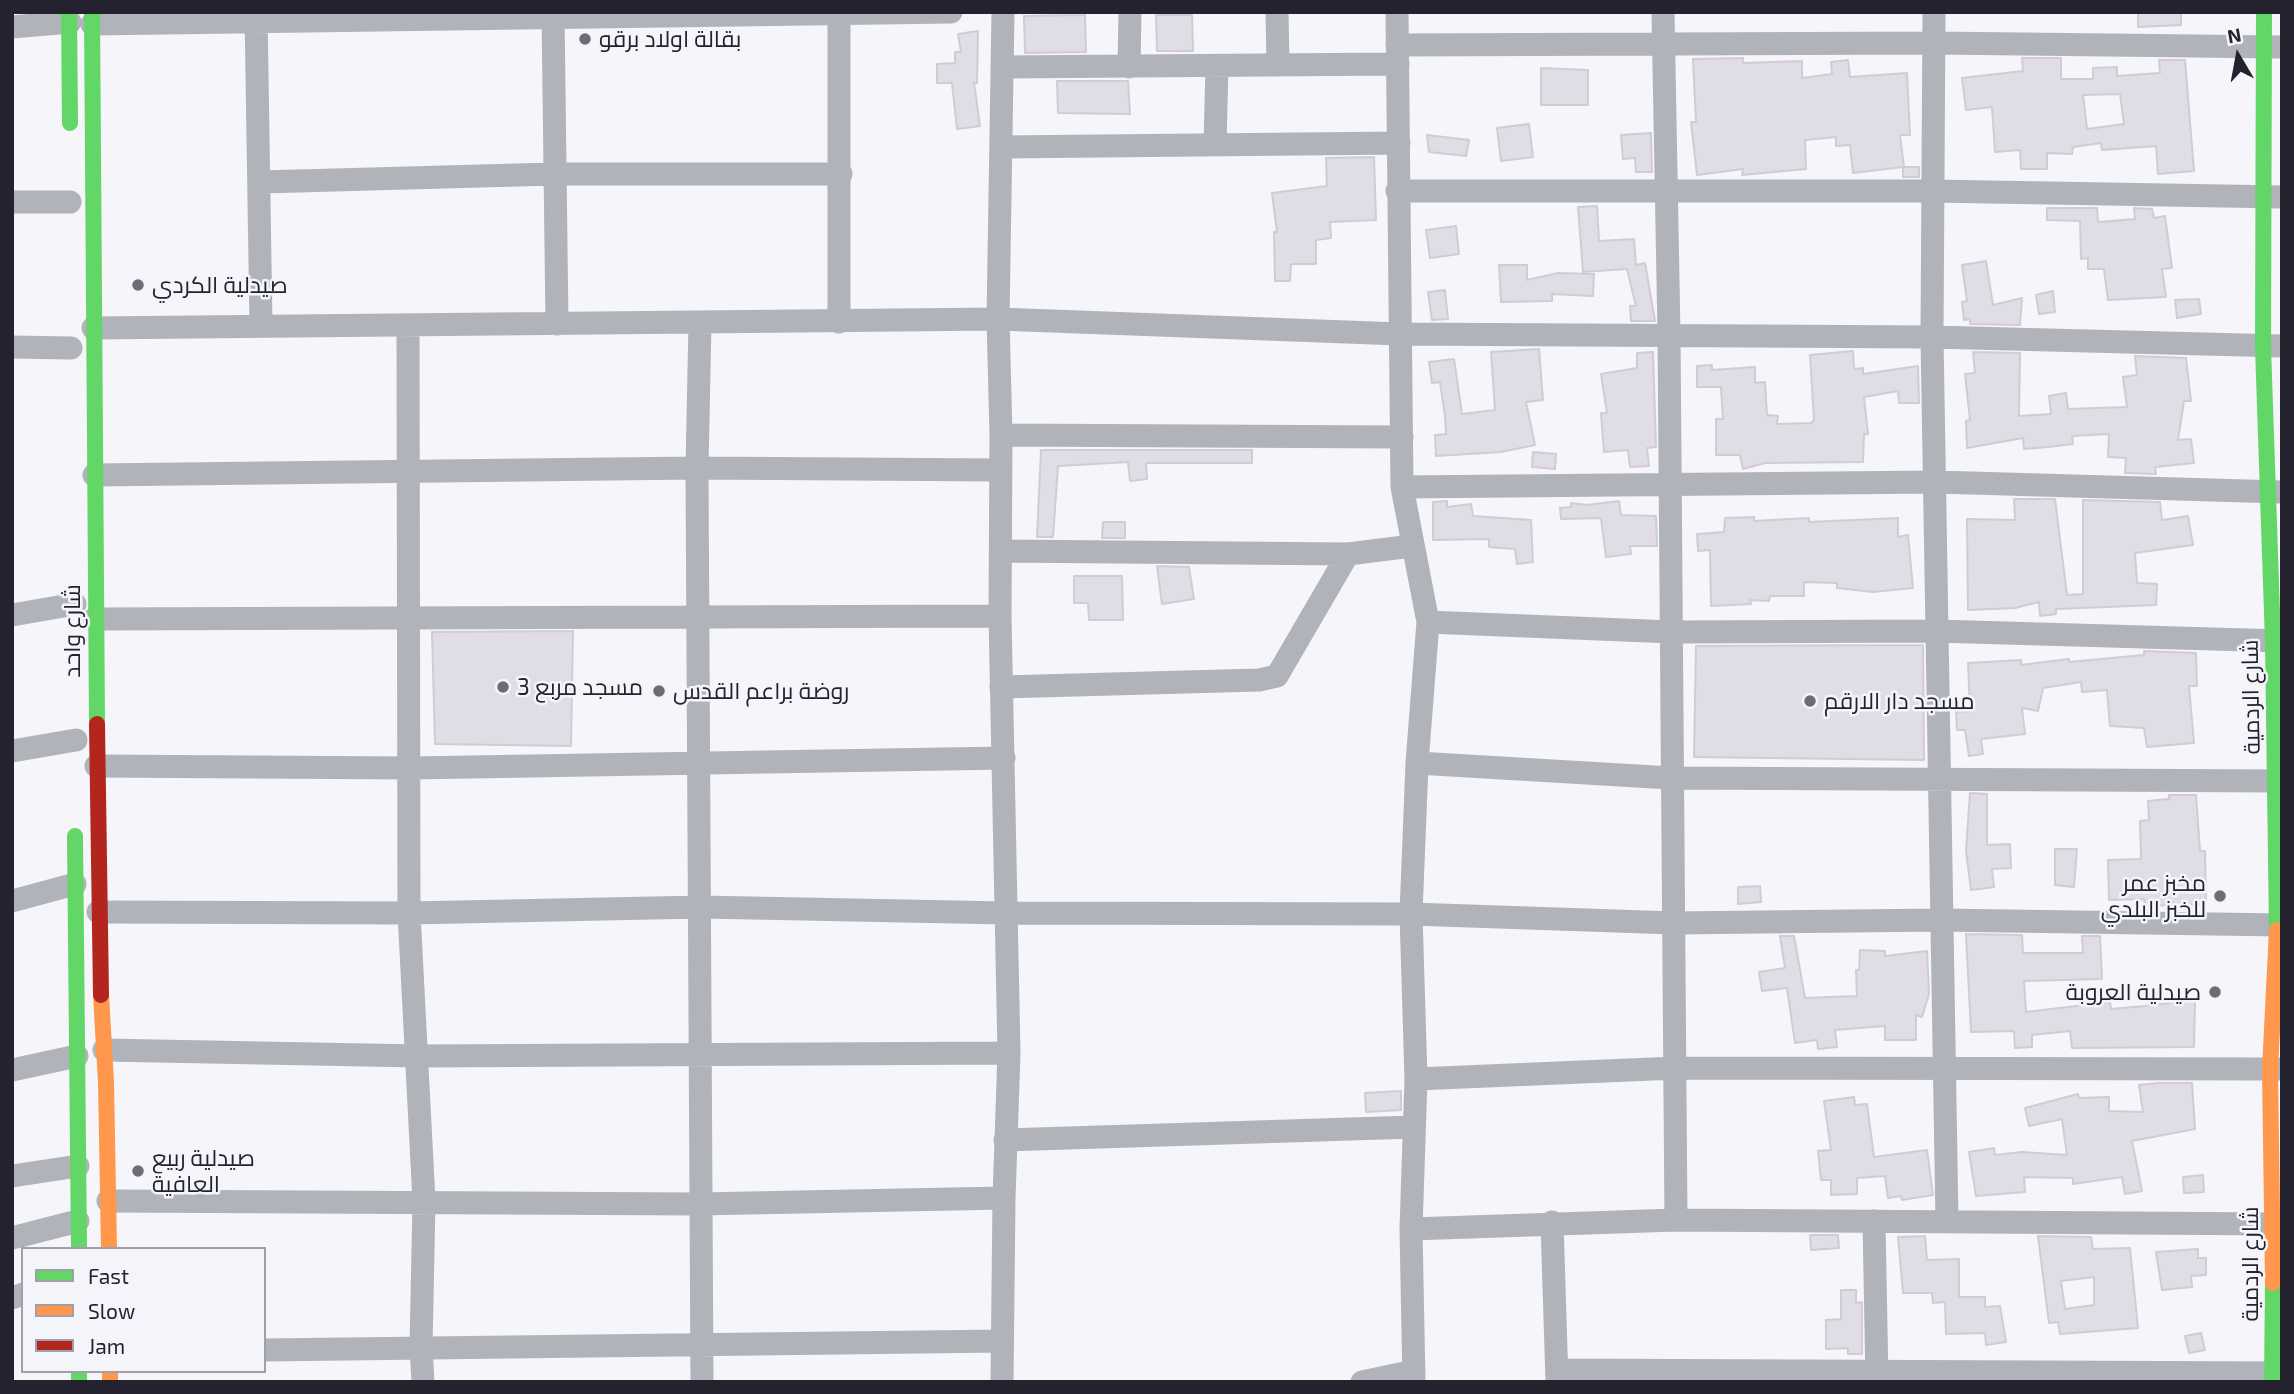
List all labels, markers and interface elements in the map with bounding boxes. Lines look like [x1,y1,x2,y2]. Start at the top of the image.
north arrow [2203,21,2273,91]
text: N [2226,22,2243,47]
place label: بقالة اولاد برقو [599,25,741,53]
marker: بقالة اولاد برقو [577,31,593,47]
place label: صيدلية الكردي [152,271,288,299]
marker: صيدلية الكردي [130,277,146,293]
street label: شارع واحد [58,584,86,678]
street label: شارع الردمية [2236,639,2266,755]
place label: مسجد مربع 3 [517,673,643,701]
place label: روضة براعم القدس [673,677,849,705]
marker: مسجد مربع 3 [495,679,511,695]
marker: روضة براعم القدس [651,683,667,699]
place label: مسجد دار الارقم [1824,687,1974,715]
marker: مسجد دار الارقم [1802,693,1818,709]
place label: مخبز عمر للخبز البلدي [2101,869,2206,923]
marker: مخبز عمر للخبز البلدي [2212,888,2228,904]
place label: صيدلية العروبة [2066,978,2201,1006]
marker: صيدلية العروبة [2207,984,2223,1000]
place label: صيدلية ربيع العافية [152,1144,255,1198]
marker: صيدلية ربيع العافية [130,1163,146,1179]
street label: شارع الردمية [2236,1206,2264,1322]
legend [21,1247,266,1373]
text: Fast [88,1263,129,1288]
text: Slow [88,1298,135,1323]
text: Jam [88,1333,125,1358]

